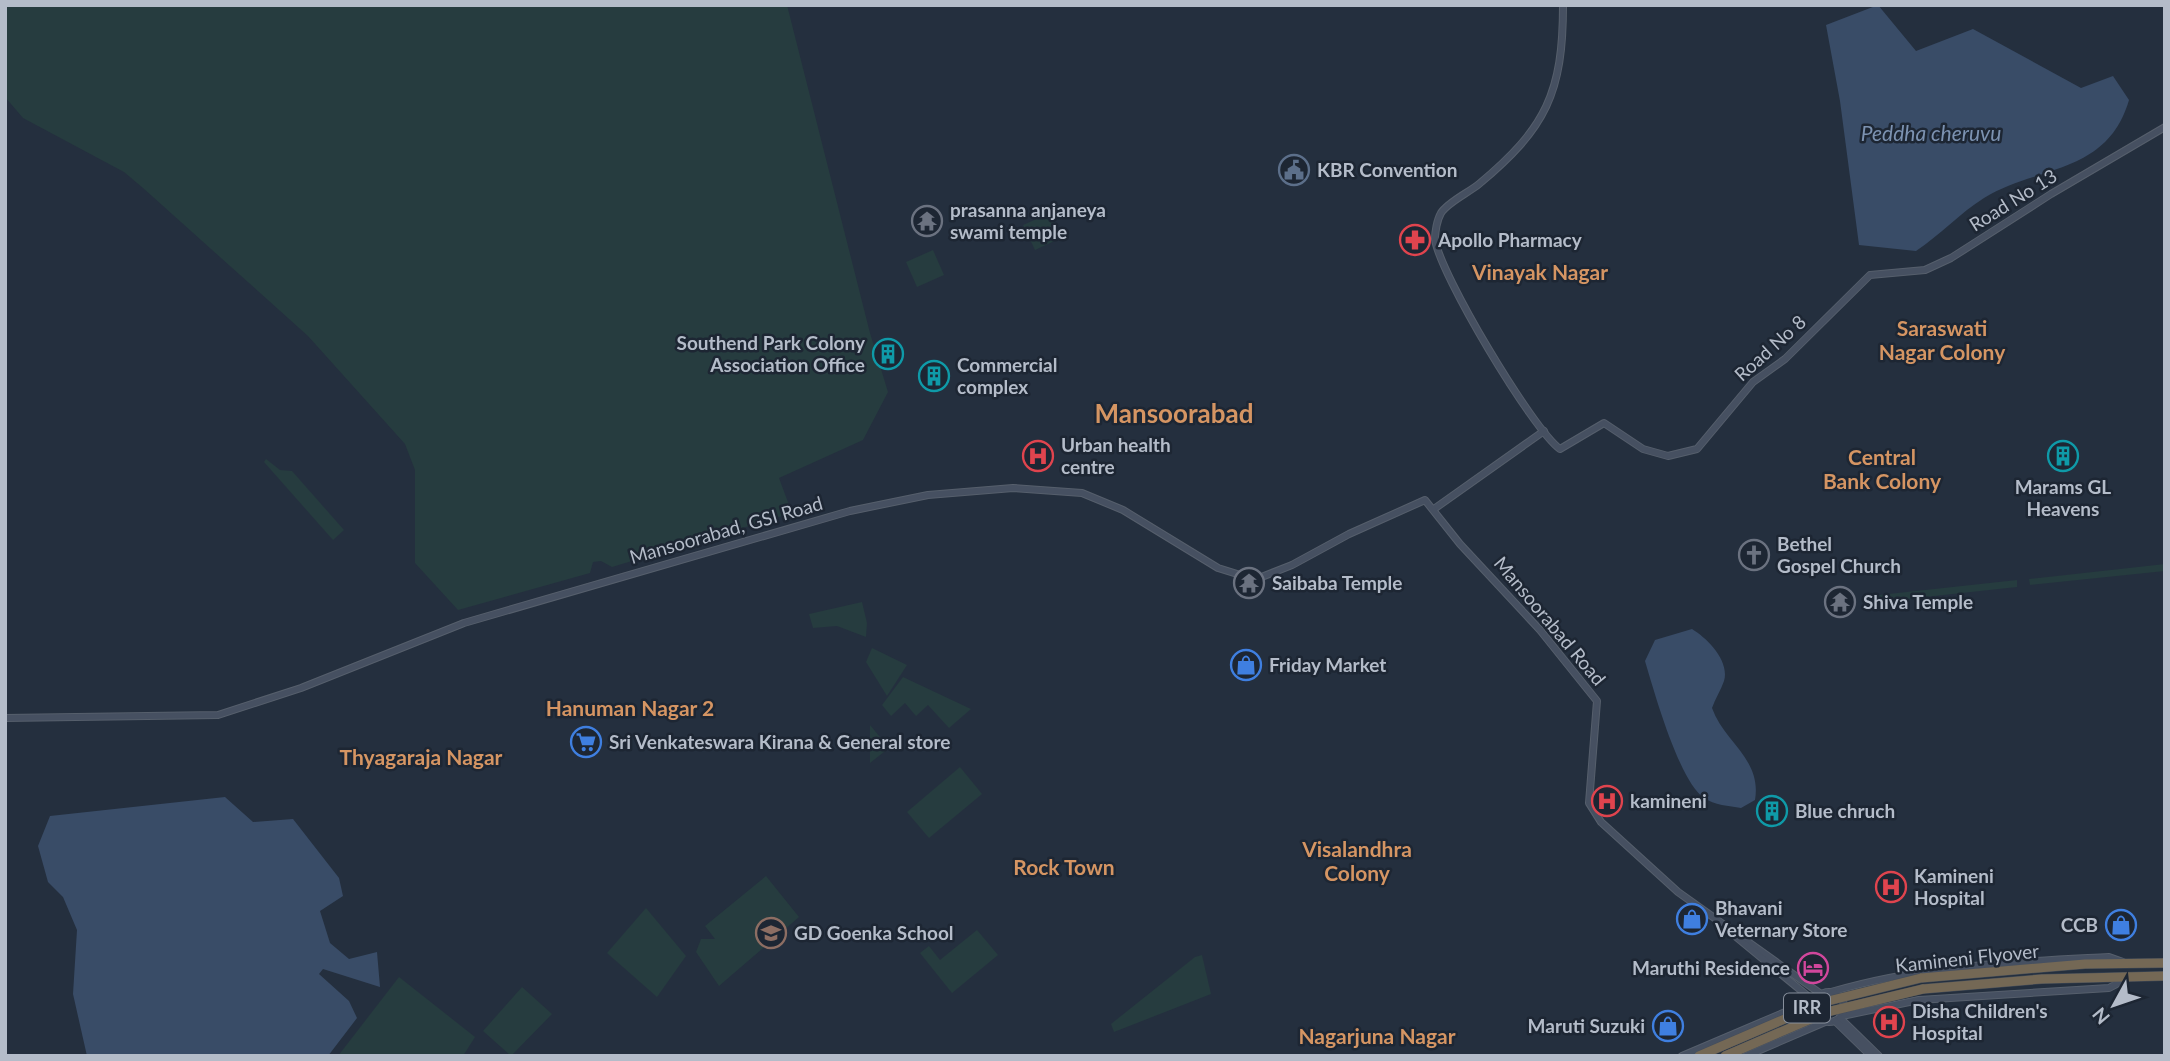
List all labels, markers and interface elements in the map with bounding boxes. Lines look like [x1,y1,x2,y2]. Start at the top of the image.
water label: Peddha cheruvu [1861,120,2001,145]
public building icon: KBR Convention [1277,153,1311,187]
place label: KBR Convention [1317,158,1457,181]
street label: Road No 13 [1965,164,2061,236]
place label: prasanna anjaneya swami temple [950,198,1106,243]
temple icon: prasanna anjaneya swami temple [910,204,944,238]
pharmacy icon: Apollo Pharmacy [1398,223,1432,257]
place label: Apollo Pharmacy [1437,228,1583,251]
district label: Vinayak Nagar [1471,259,1608,284]
street label: Road No 8 [1729,310,1810,386]
district label: Saraswati Nagar Colony [1879,315,2006,364]
place label: Southend Park Colony Association Office [677,331,866,376]
building icon: Southend Park Colony Association Office [871,337,905,371]
place label: Commercial complex [957,353,1057,398]
building icon: Commercial complex [917,359,951,393]
district label: Mansoorabad [1095,397,1253,429]
place label: Urban health centre [1061,433,1171,478]
hospital icon: Urban health centre [1021,439,1055,473]
building icon: Marams GL Heavens [2046,439,2080,473]
district label: Central Bank Colony [1823,444,1942,493]
place label: Marams GL Heavens [2015,475,2111,520]
street label: Mansoorabad, GSI Road [627,491,825,568]
place label: Bethel Gospel Church [1777,532,1901,577]
church icon: Bethel Gospel Church [1737,538,1771,572]
street label: Mansoorabad Road [1490,552,1611,690]
temple icon: Saibaba Temple [1232,566,1266,600]
place label: Saibaba Temple [1272,571,1402,594]
temple icon: Shiva Temple [1823,585,1857,619]
place label: Shiva Temple [1863,590,1973,613]
shop icon: Friday Market [1229,648,1263,682]
place label: Friday Market [1269,653,1386,676]
district label: Hanuman Nagar 2 [546,695,714,720]
supermarket icon: Sri Venkateswara Kirana & General store [569,725,603,759]
place label: Sri Venkateswara Kirana & General store [609,730,950,753]
district label: Thyagaraja Nagar [340,744,503,769]
hospital icon: kamineni [1590,784,1624,818]
place label: kamineni [1630,789,1707,812]
building icon: Blue chruch [1755,794,1789,828]
place label: Blue chruch [1795,799,1895,822]
district label: Visalandhra Colony [1301,836,1412,885]
district label: Rock Town [1013,854,1115,879]
place label: Kamineni Hospital [1914,864,1994,909]
hospital icon: Kamineni Hospital [1874,870,1908,904]
place label: Bhavani Veternary Store [1714,896,1847,941]
shop icon: Bhavani Veternary Store [1675,902,1709,936]
shop icon: CCB [2104,908,2138,942]
place label: CCB [2061,913,2098,936]
school or university icon: GD Goenka School [754,916,788,950]
place label: GD Goenka School [794,921,954,944]
street label: Kamineni Flyover [1894,939,2040,976]
hotel icon: Maruthi Residence [1796,951,1830,985]
place label: Maruthi Residence [1632,956,1790,979]
north arrow [2079,970,2149,1040]
road number: IRR [1784,993,1830,1023]
place label: Disha Children's Hospital [1912,999,2048,1044]
text: N [2087,1003,2114,1029]
hospital icon: Disha Children's Hospital [1872,1005,1906,1039]
shop icon: Maruti Suzuki [1651,1009,1685,1043]
place label: Maruti Suzuki [1528,1014,1645,1037]
district label: Nagarjuna Nagar [1298,1023,1456,1048]

